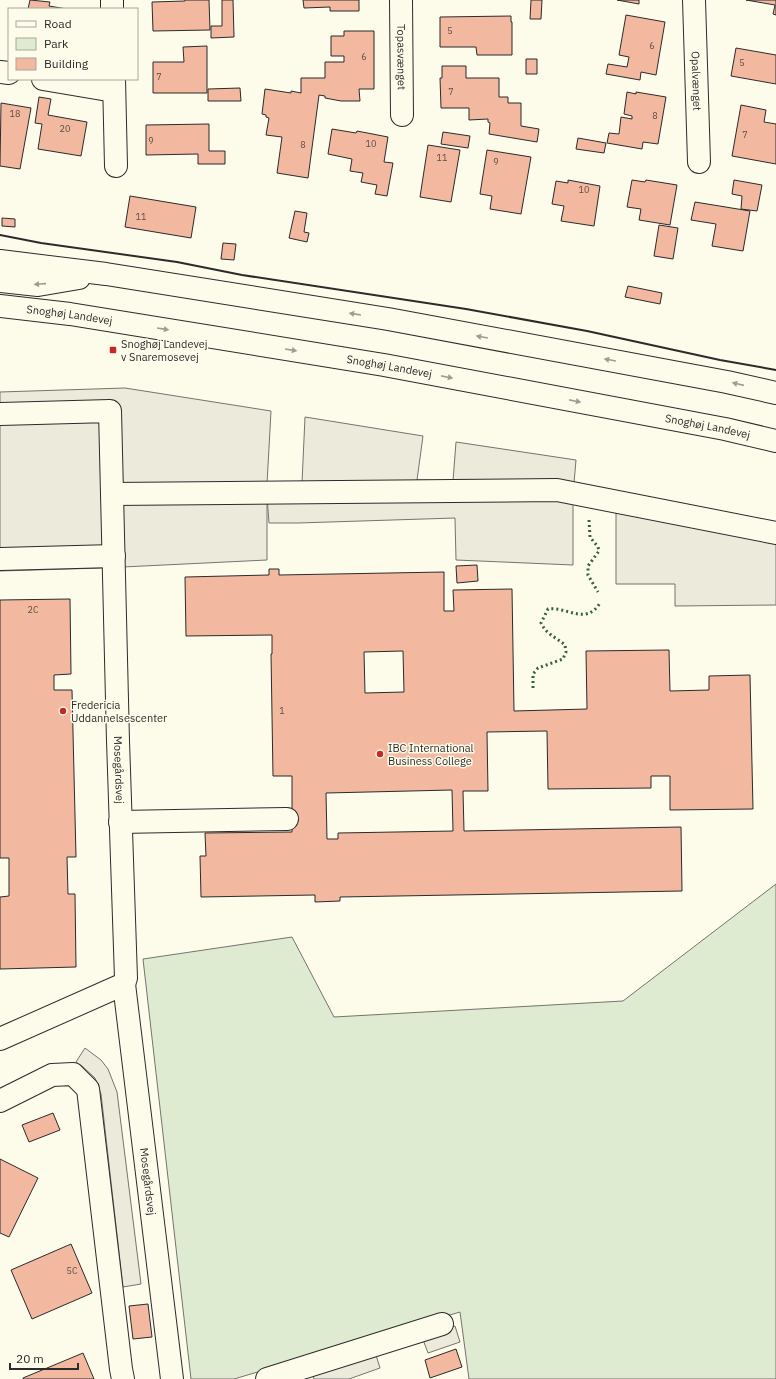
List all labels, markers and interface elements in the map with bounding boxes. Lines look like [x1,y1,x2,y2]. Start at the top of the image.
legend [8,8,138,80]
text: Road [44,16,72,31]
street label: Topasvænget [394,24,409,90]
house number: 5 [447,25,453,36]
text: Park [44,36,69,51]
house number: 6 [649,40,655,51]
house number: 6 [361,51,367,62]
street label: Opalvænget [689,51,704,111]
text: Building [44,56,89,71]
house number: 5 [739,57,745,68]
house number: 7 [156,71,162,82]
house number: 7 [448,86,454,97]
house number: 18 [10,108,20,119]
house number: 8 [652,110,658,121]
house number: 20 [60,123,70,134]
house number: 7 [742,129,748,140]
house number: 9 [148,135,154,146]
house number: 10 [366,138,376,149]
house number: 8 [300,139,306,150]
house number: 11 [437,152,447,163]
house number: 9 [493,156,499,167]
house number: 10 [579,184,589,195]
house number: 11 [136,211,146,222]
one-way arrow [34,280,46,287]
street label: Snoghøj Landevej [26,302,113,328]
one-way arrow [348,311,361,317]
one-way arrow [157,326,169,332]
one-way arrow [476,333,489,339]
place label: Snoghøj Landevej v Snaremosevej [121,337,208,364]
marker: Snoghøj Landevej v Snaremosevej [108,345,118,355]
one-way arrow [285,347,297,353]
street label: Snoghøj Landevej [346,352,433,381]
one-way arrow [604,357,616,363]
one-way arrow [441,374,453,380]
one-way arrow [732,381,744,387]
one-way arrow [568,398,581,404]
street label: Snoghøj Landevej [664,411,752,442]
house number: 2C [28,604,39,615]
place label: Fredericia Uddannelsescenter [71,698,167,725]
house number: 1 [279,705,285,716]
marker: Fredericia Uddannelsescenter [58,706,68,716]
street label: Mosegårdsvej [111,736,127,804]
place label: IBC International Business College [388,741,474,768]
marker: IBC International Business College [375,749,385,759]
street label: Mosegårdsvej [137,1147,159,1216]
house number: 5C [67,1265,78,1276]
scale bar [10,1345,78,1371]
text: 20 m [16,1351,44,1366]

